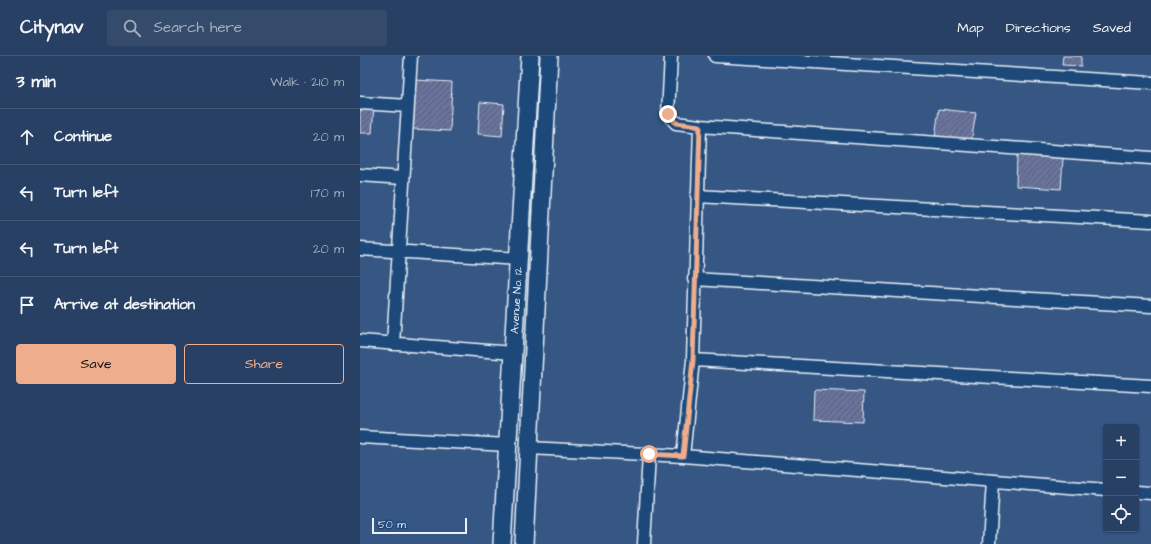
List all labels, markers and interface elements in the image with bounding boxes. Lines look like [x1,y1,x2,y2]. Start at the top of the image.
search box [107,10,387,46]
text: Citynav [20,14,83,41]
icon: search [121,17,143,39]
text: Search here [153,17,242,38]
text: Map [957,18,984,38]
text: Directions [1006,18,1071,38]
text: Saved [1093,18,1131,38]
text: 3 min [16,70,56,94]
text: Walk · 210 m [270,73,344,91]
route end [659,105,677,123]
icon: ahead [16,126,38,148]
text: Continue [54,126,112,147]
text: 20 m [313,128,344,146]
icon: left [16,182,38,204]
text: Turn left [54,182,118,203]
text: 170 m [311,184,344,202]
icon: left [16,238,38,260]
text: Turn left [54,238,118,259]
text: 20 m [313,240,344,258]
street label: Avenue No. 12 [507,266,526,334]
icon: arrive [16,294,38,316]
text: Arrive at destination [54,294,195,315]
button: Save [16,344,176,384]
button: Share [184,344,344,384]
map controls [1103,424,1139,532]
button: + [1103,424,1139,460]
route start [640,445,658,463]
button: − [1103,460,1139,496]
button: locate [1103,496,1139,532]
scale bar [372,516,467,535]
text: 50 m [378,517,406,532]

